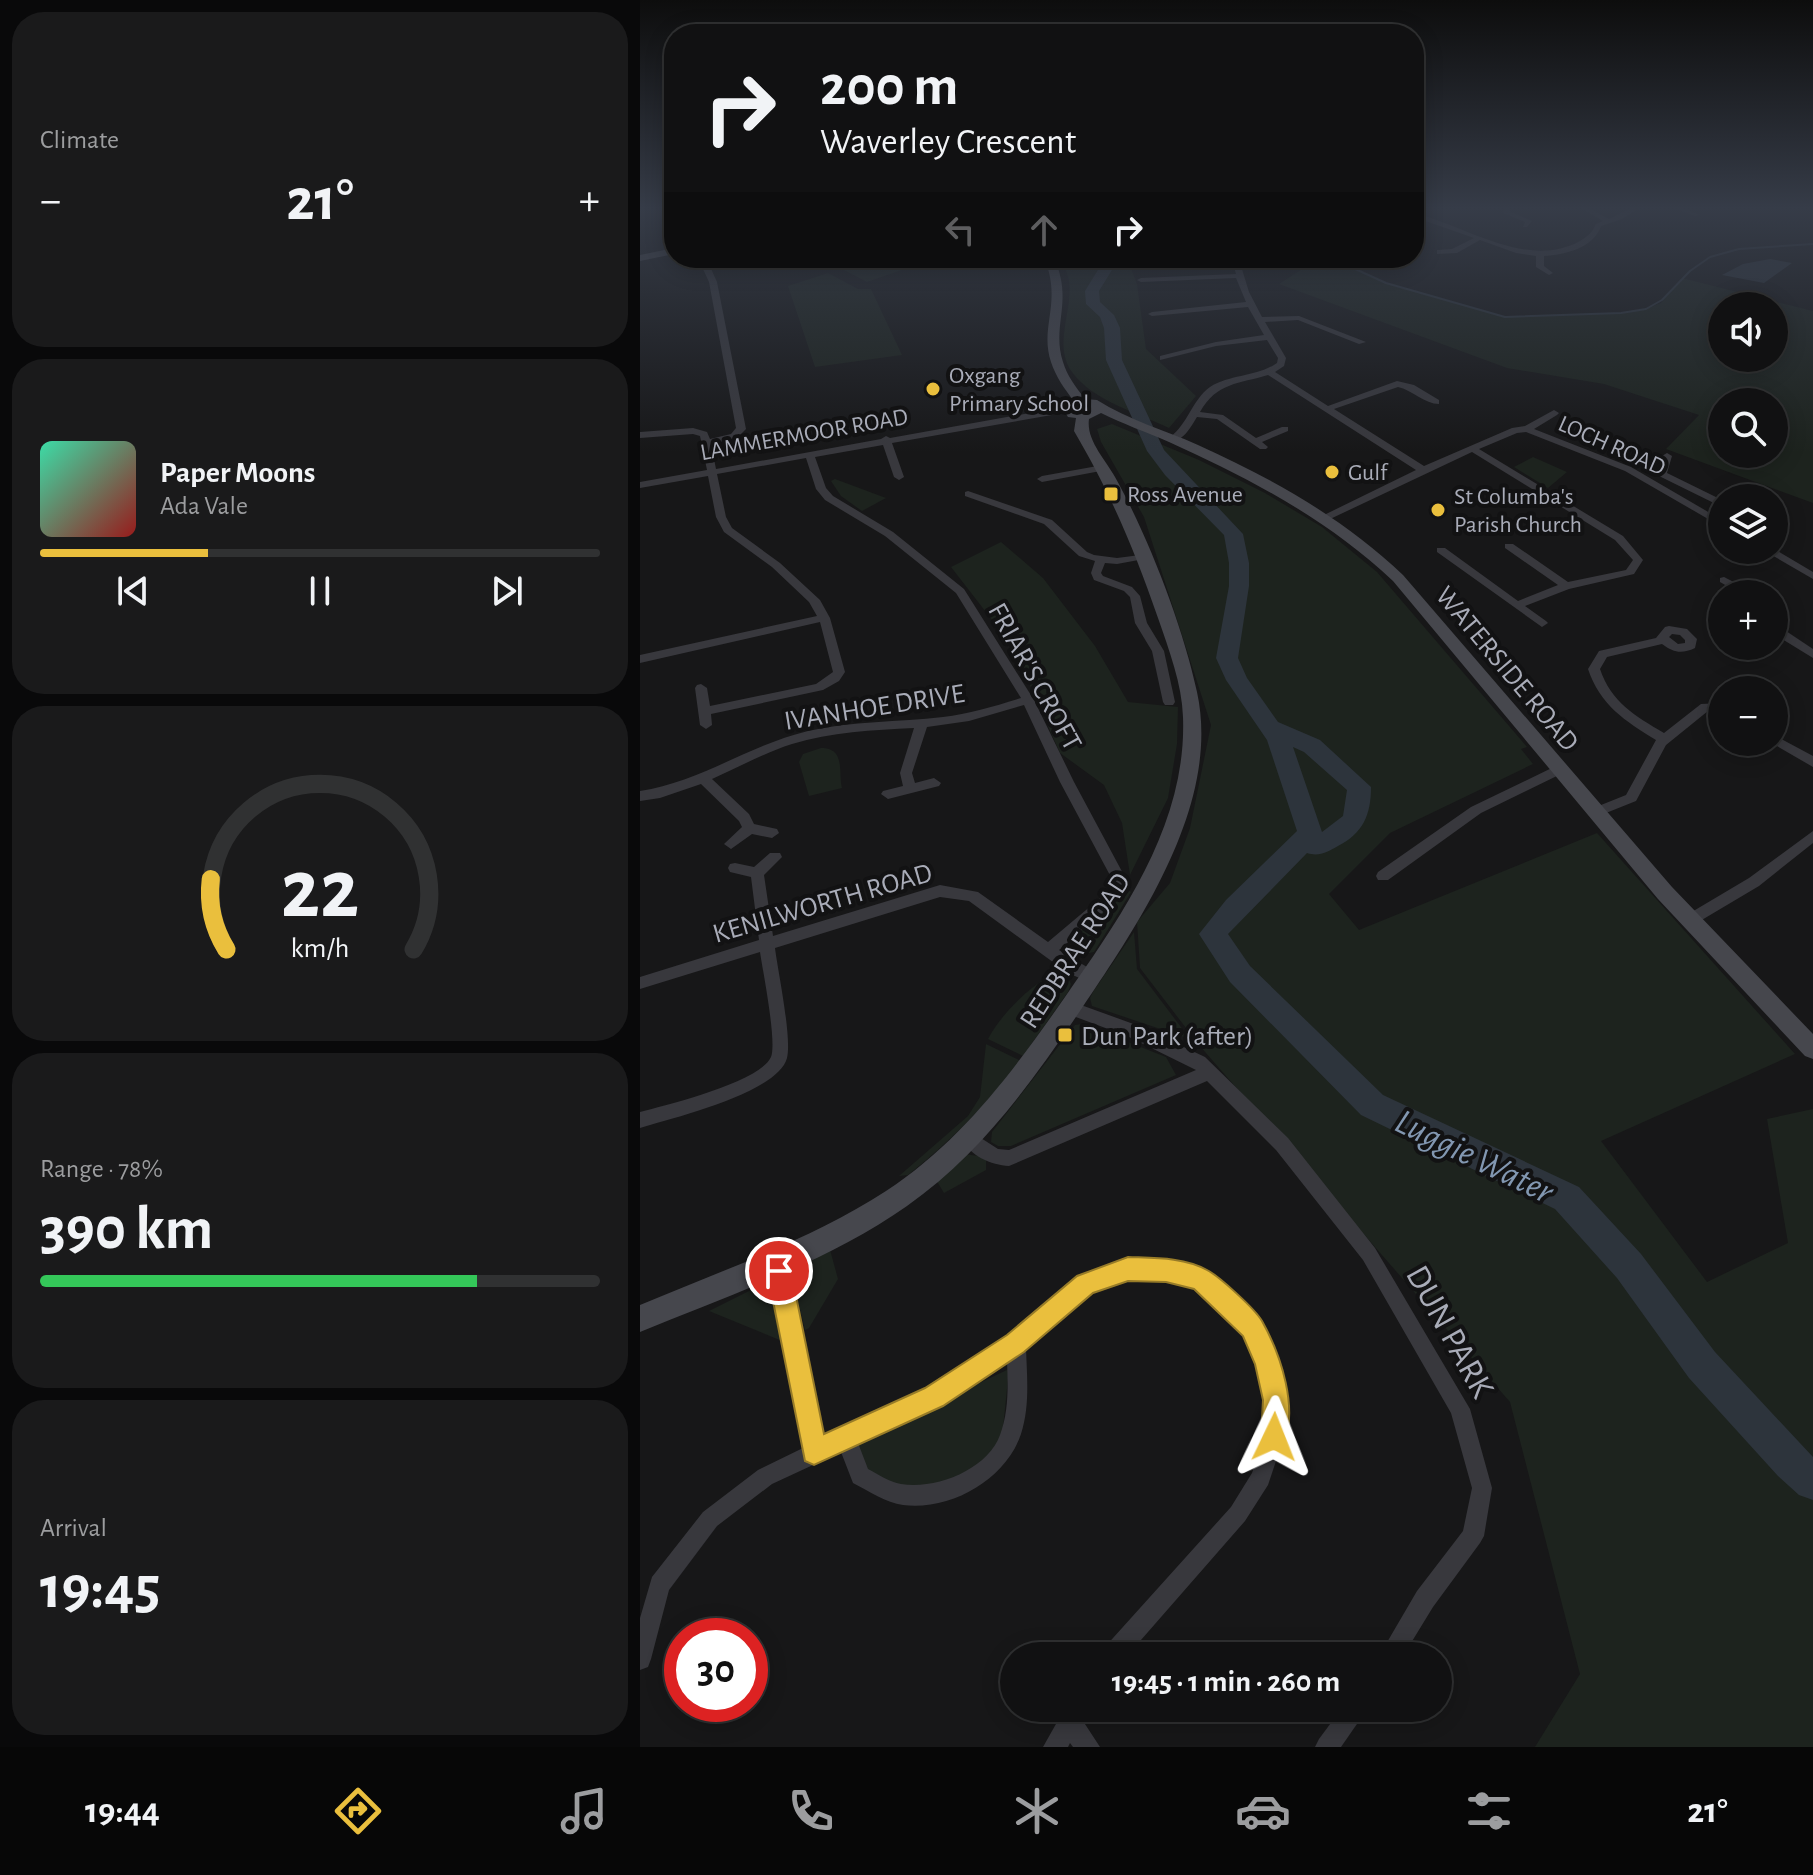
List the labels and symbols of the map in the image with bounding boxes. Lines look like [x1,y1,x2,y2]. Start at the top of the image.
place label: Oxgang Primary School [949,364,1089,416]
marker: Oxgang Primary School [924,380,942,398]
street label: LAMMERMOOR ROAD [698,405,910,465]
street label: LOCH ROAD [1554,412,1669,480]
place label: Gulf [1348,461,1389,485]
marker: Gulf [1323,463,1341,481]
place label: Ross Avenue [1127,483,1243,507]
marker: Ross Avenue [1102,485,1120,503]
place label: St Columba's Parish Church [1454,485,1582,537]
marker: St Columba's Parish Church [1429,501,1447,519]
street label: WATERSIDE ROAD [1430,582,1583,757]
street label: FRIAR'S CROFT [982,599,1086,756]
street label: IVANHOE DRIVE [782,680,966,736]
street label: KENILWORTH ROAD [710,859,935,949]
street label: REDBRAE ROAD [1015,868,1136,1034]
place label: Dun Park (after) [1081,1023,1254,1051]
marker: Dun Park (after) [1056,1026,1074,1044]
water label: Luggie Water [1389,1103,1560,1211]
pin [745,1237,813,1305]
street label: DUN PARK [1399,1260,1500,1404]
position arrow [1232,1395,1316,1479]
speed limit sign: 30 [664,1618,768,1722]

